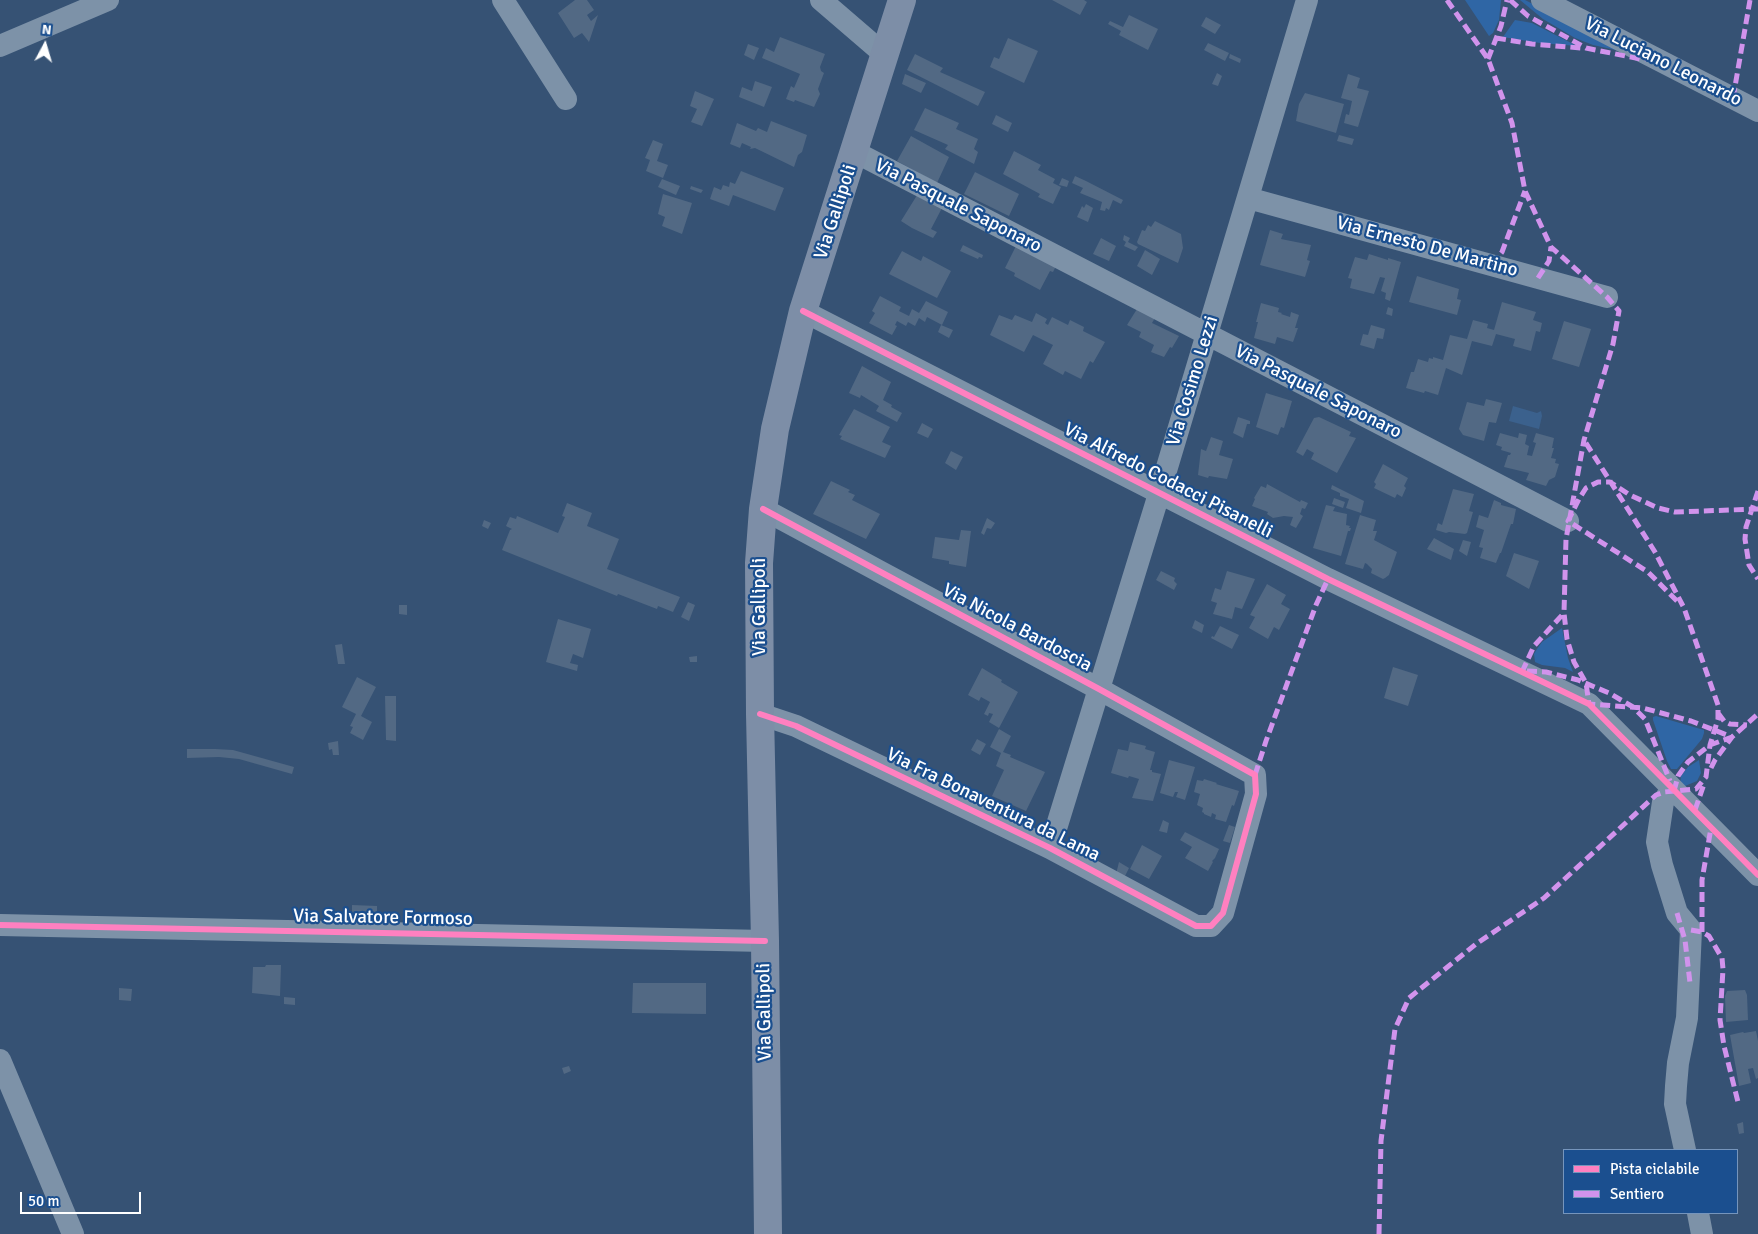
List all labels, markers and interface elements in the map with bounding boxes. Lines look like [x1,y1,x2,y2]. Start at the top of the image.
street label: Via Luciano Leonardo [1580,12,1746,112]
north arrow [20,20,70,70]
text: N [41,21,52,39]
street label: Via Pasquale Saponaro [871,154,1045,258]
street label: Via Gallipoli [810,162,862,262]
street label: Via Ernesto De Martino [1334,212,1520,282]
street label: Via Cosimo Lezzi [1162,313,1224,449]
street label: Via Pasquale Saponaro [1231,340,1405,444]
street label: Via Alfredo Codacci Pisanelli [1060,418,1276,544]
street label: Via Gallipoli [749,558,771,656]
street label: Via Nicola Bardoscia [938,579,1096,677]
street label: Via Fra Bonaventura da Lama [882,743,1104,867]
street label: Via Salvatore Formoso [293,905,473,931]
street label: Via Gallipoli [753,963,777,1061]
legend [1563,1149,1738,1214]
text: Pista ciclabile [1610,1160,1699,1178]
scale bar [22,1182,144,1214]
text: Sentiero [1610,1185,1664,1203]
text: 50 m [28,1192,59,1210]

